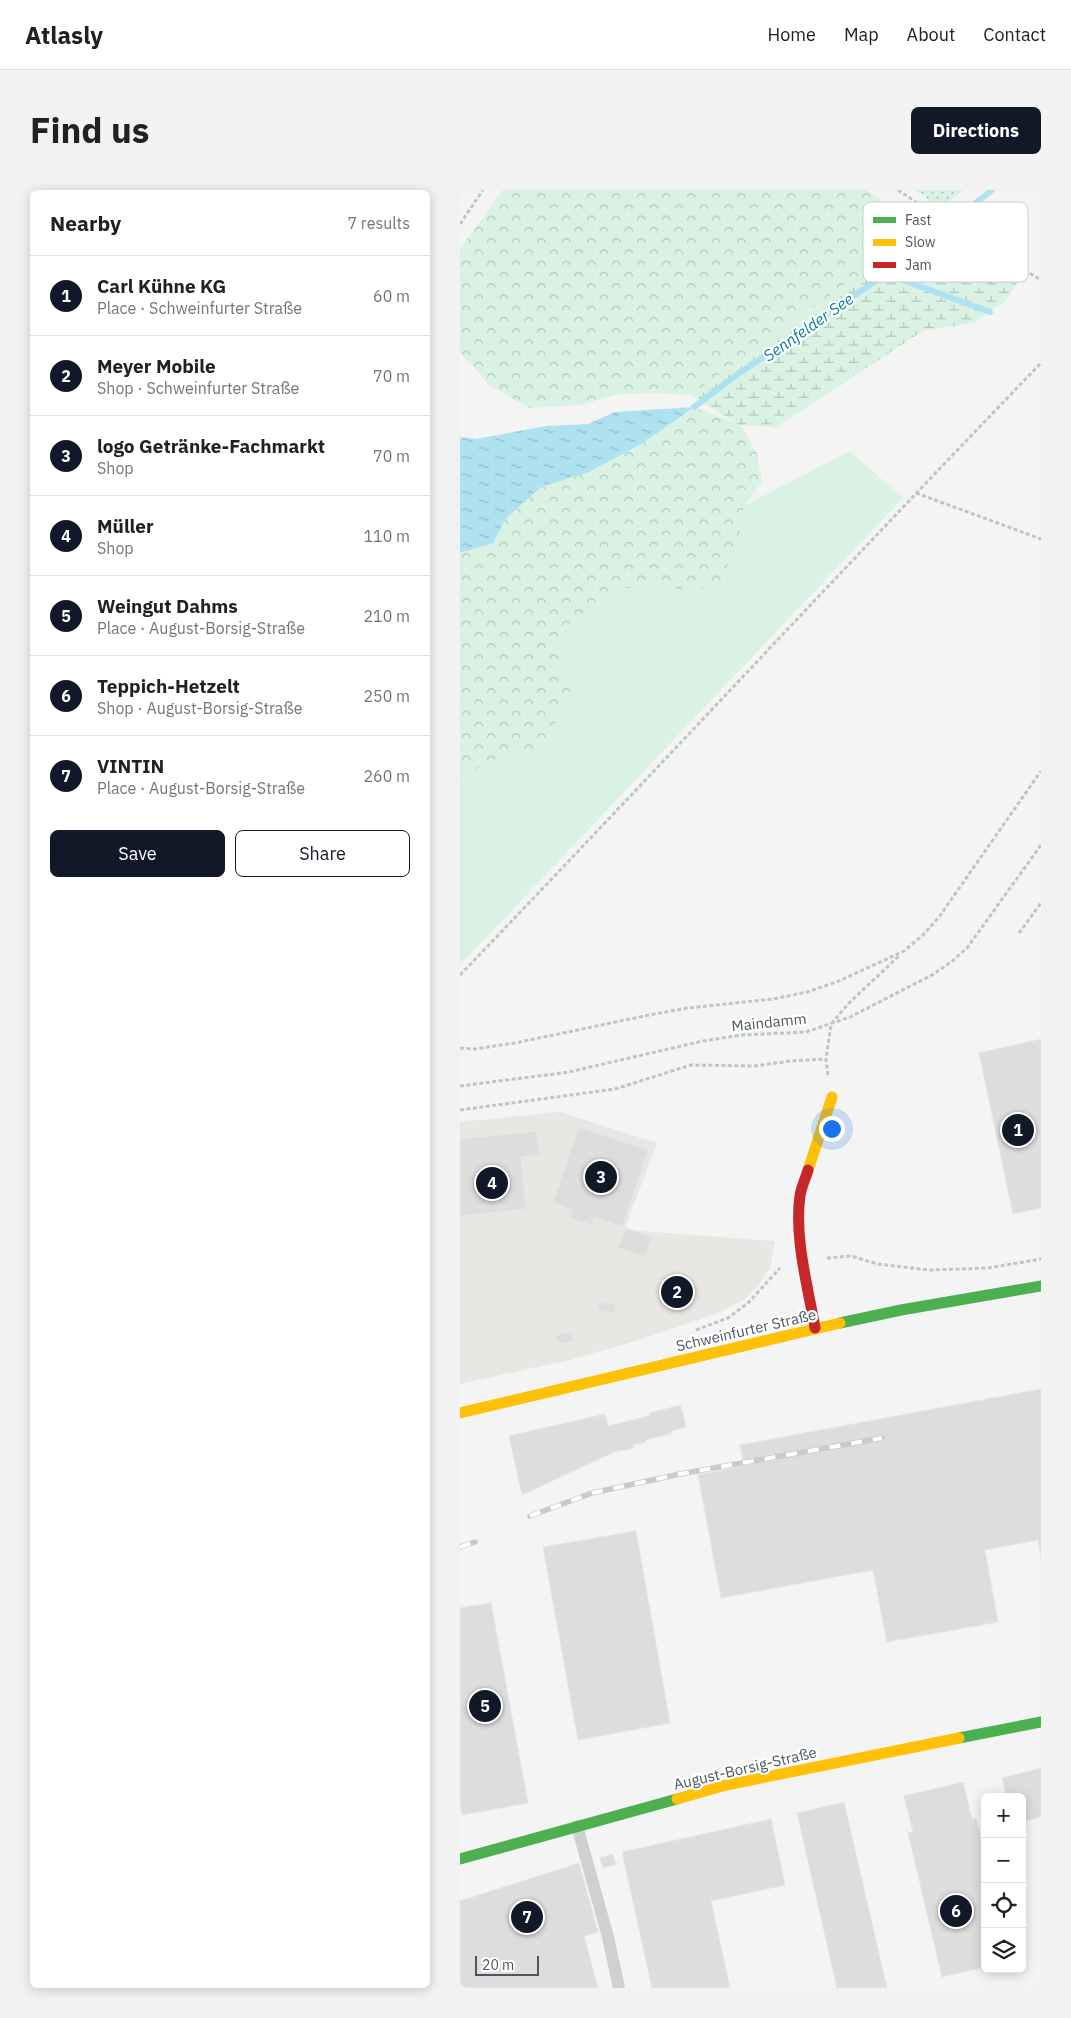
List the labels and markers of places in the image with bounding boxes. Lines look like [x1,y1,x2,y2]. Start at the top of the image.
pin: 1 [1002,1111,1034,1149]
pin: 3 [585,1158,617,1196]
pin: 4 [476,1164,508,1202]
pin: 2 [661,1273,693,1311]
pin: 5 [469,1687,501,1725]
pin: 6 [940,1892,972,1930]
pin: 7 [511,1898,543,1936]

